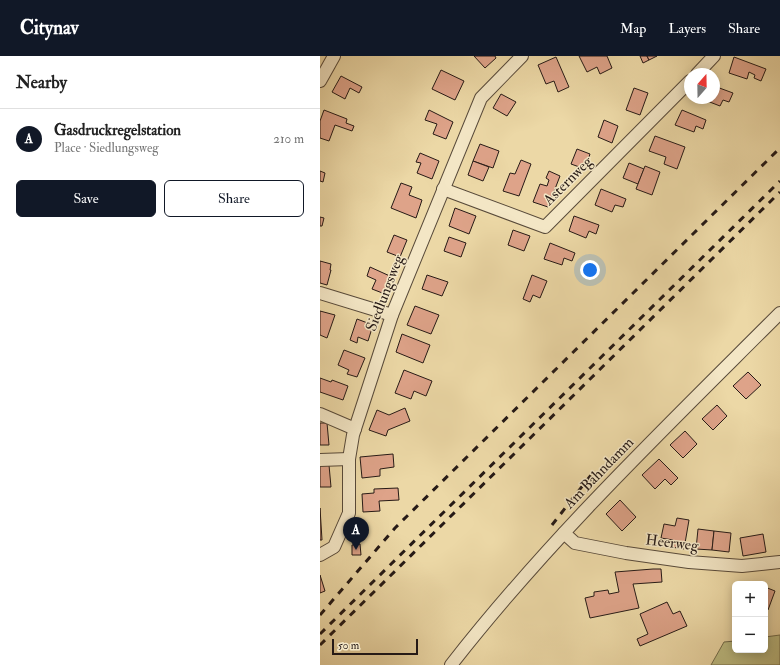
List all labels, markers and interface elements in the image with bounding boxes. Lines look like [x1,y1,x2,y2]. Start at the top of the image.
text: Citynav [20,16,79,40]
text: Map [620,20,646,37]
text: Layers [668,20,706,37]
text: Share [728,20,760,37]
north arrow [684,68,720,104]
text: Nearby [16,72,67,93]
text: Gasdruckregelstation [54,121,181,140]
text: A [25,131,33,147]
text: 210 m [273,131,304,147]
text: Place · Siedlungsweg [54,140,159,156]
street label: Asternweg [539,152,597,210]
button: Save [16,180,156,217]
button: Share [164,180,304,217]
street label: Siedlungsweg [362,251,409,334]
your location [580,260,600,280]
street label: Am Bahndamm [559,433,638,514]
pin: A [343,517,369,550]
street label: Heerweg [645,530,700,556]
map controls [732,581,768,653]
button: + [732,581,768,617]
button: − [732,617,768,653]
scale bar [332,637,418,656]
text: 50 m [338,639,359,652]

